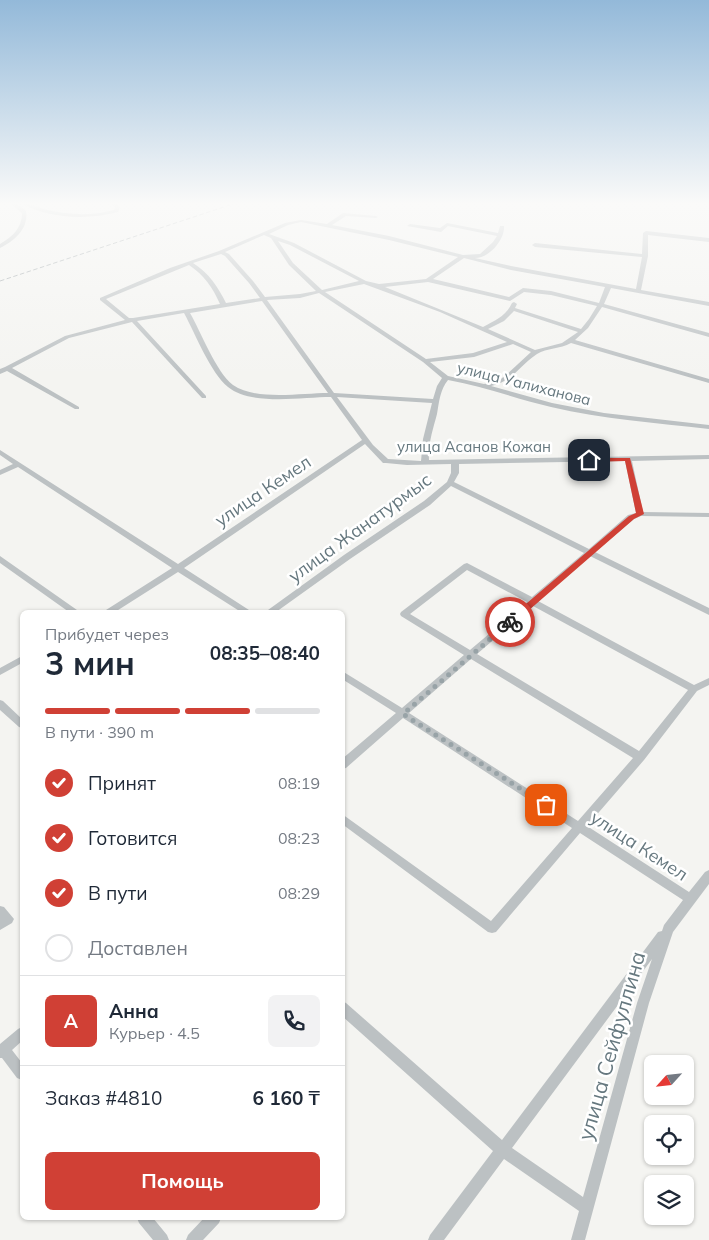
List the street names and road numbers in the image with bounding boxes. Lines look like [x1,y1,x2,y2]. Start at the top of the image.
street label: улица Уалиханова [455,358,593,409]
street label: улица Асанов Кожан [397,437,551,456]
street label: улица Кемел [210,450,315,531]
street label: улица Жанатурмыс [284,468,436,587]
street label: улица Кемел [586,806,692,886]
street label: улица Сейфуллина [572,948,650,1143]

